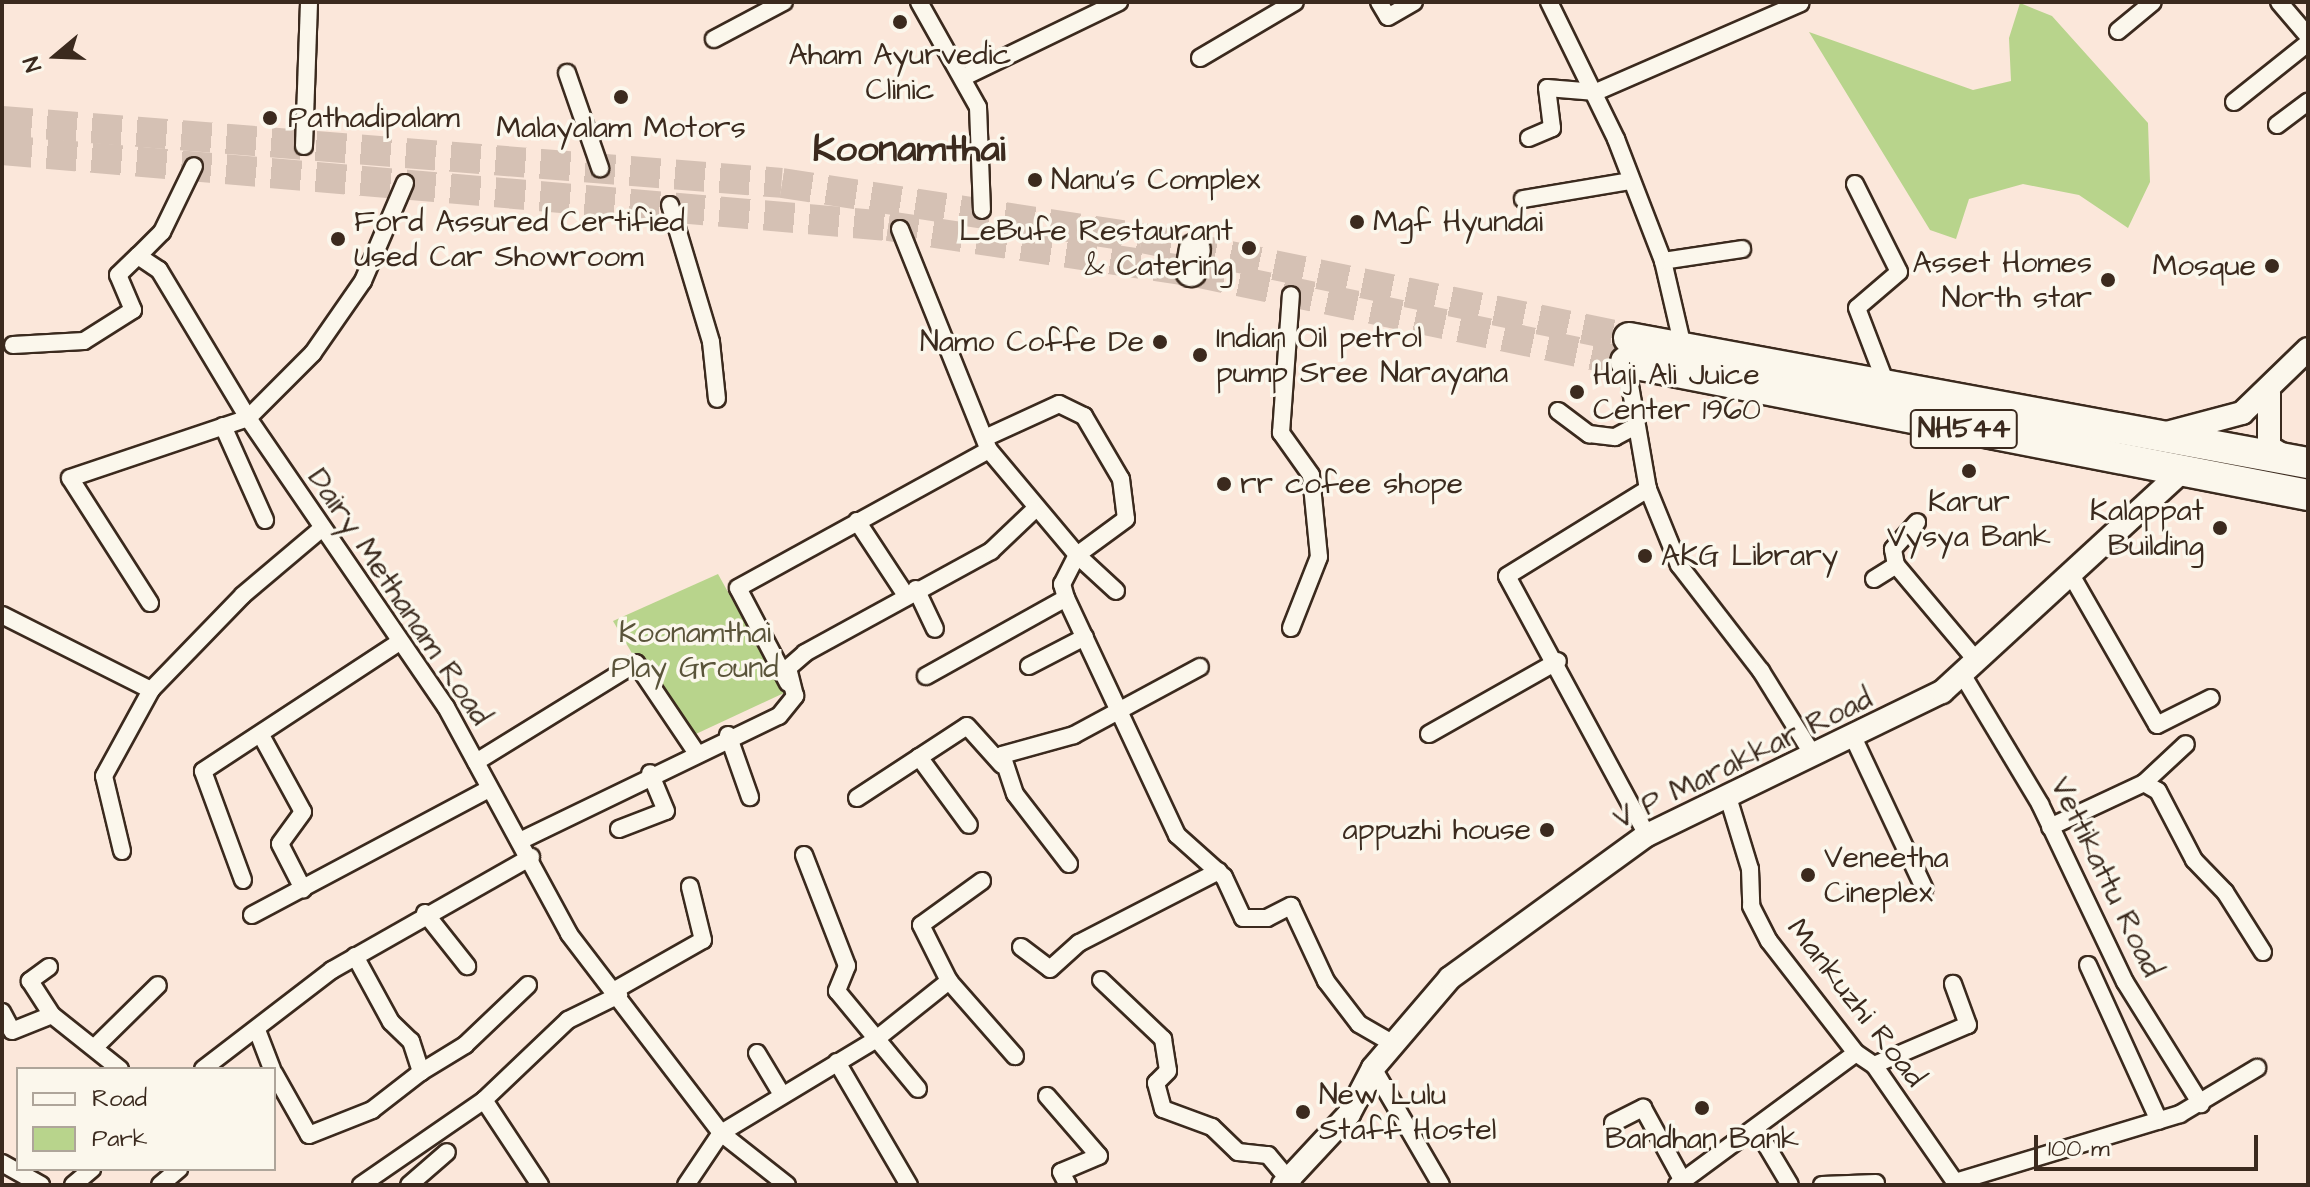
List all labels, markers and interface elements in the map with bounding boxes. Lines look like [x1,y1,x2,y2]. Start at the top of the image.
marker: Aham Ayurvedic Clinic [889,11,911,33]
north arrow [16,16,96,96]
place label: Aham Ayurvedic Clinic [789,37,1011,108]
text: N [16,52,50,76]
marker: Malayalam Motors [612,88,630,106]
place label: Pathadipalam [288,100,460,136]
marker: Pathadipalam [259,107,281,129]
place label: Malayalam Motors [496,110,746,146]
district label: Koonamthai [813,128,1005,174]
place label: Nanu's Complex [1051,162,1260,198]
marker: Nanu's Complex [1026,171,1044,189]
place label: Ford Assured Certified Used Car Showroom [354,204,685,274]
place label: Mgf Hyundai [1373,204,1543,240]
place label: LeBufe Restaurant & Catering [959,213,1233,284]
marker: Mgf Hyundai [1348,213,1366,231]
marker: Ford Assured Certified Used Car Showroom [329,230,347,248]
marker: LeBufe Restaurant & Catering [1240,239,1258,257]
place label: Asset Homes North star [1913,245,2092,316]
place label: Mosque [2152,248,2256,284]
marker: Mosque [2263,257,2281,275]
marker: Asset Homes North star [2099,271,2117,289]
place label: Indian Oil petrol pump Sree Narayana [1216,320,1508,390]
place label: Namo Coffe De [920,324,1144,360]
marker: Namo Coffe De [1151,333,1169,351]
marker: Indian Oil petrol pump Sree Narayana [1191,346,1209,364]
place label: Haji Ali Juice Center 1960 [1593,357,1761,428]
marker: Haji Ali Juice Center 1960 [1568,383,1586,401]
road number: NH544 [1908,405,2020,453]
street label: Dairy Methanam Road [300,462,498,732]
marker: Karur Vysya Bank [1960,462,1978,480]
place label: rr cofee shope [1240,466,1463,502]
marker: rr cofee shope [1215,475,1233,493]
place label: Karur Vysya Bank [1887,484,2051,554]
place label: Kalappat Building [2090,493,2204,564]
marker: Kalappat Building [2211,519,2229,537]
place label: AKG Library [1661,538,1838,574]
marker: AKG Library [1636,547,1654,565]
park label: Koonamthai Play Ground [611,615,779,686]
street label: V P Marakkar Road [1608,681,1878,837]
street label: Vettikattu Road [2042,771,2170,983]
place label: appuzhi house [1343,812,1531,848]
marker: appuzhi house [1538,821,1556,839]
place label: Veneetha Cineplex [1824,840,1949,910]
marker: Veneetha Cineplex [1799,866,1817,884]
street label: Mankuzhi Road [1779,912,1933,1094]
legend [16,1067,276,1171]
place label: New Lulu Staff Hostel [1319,1077,1496,1148]
text: Road [92,1082,147,1116]
marker: Bandhan Bank [1693,1099,1711,1117]
marker: New Lulu Staff Hostel [1294,1103,1312,1121]
scale bar [2038,1119,2262,1169]
place label: Bandhan Bank [1605,1121,1799,1157]
text: Park [92,1122,148,1156]
text: 100 m [2048,1132,2110,1166]

